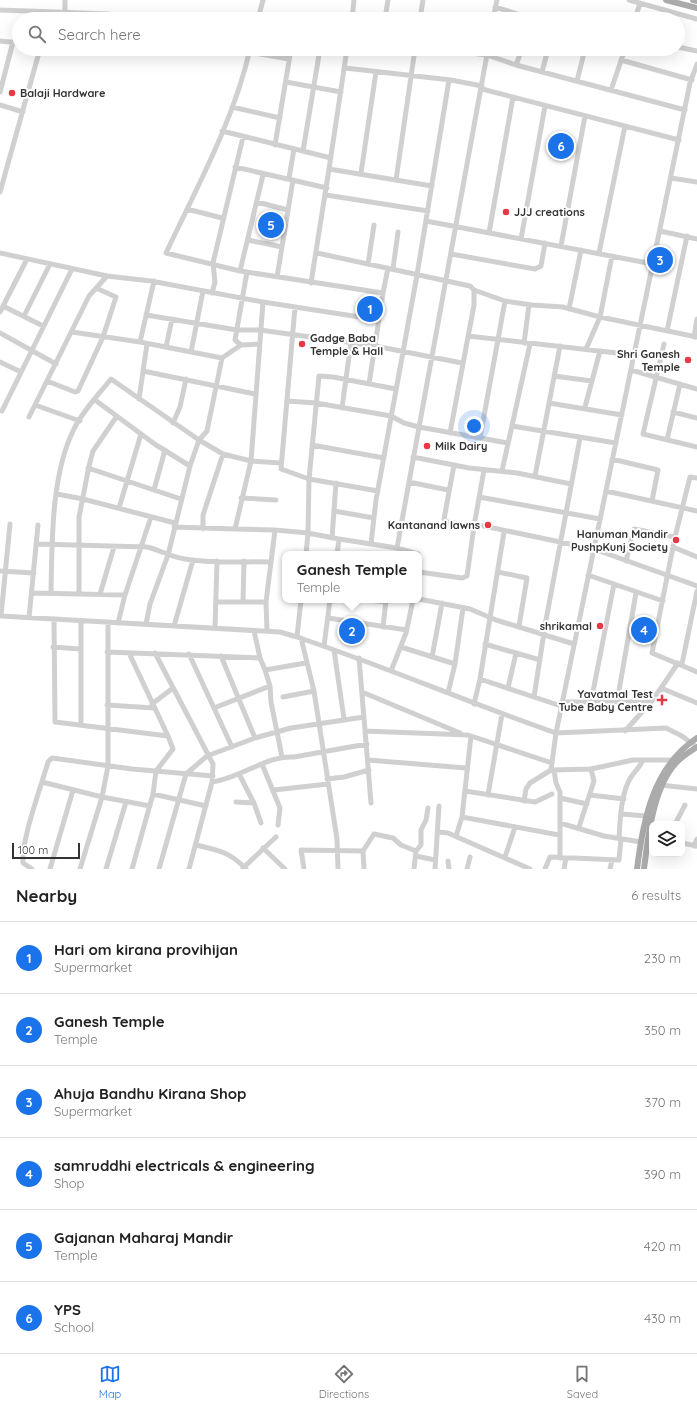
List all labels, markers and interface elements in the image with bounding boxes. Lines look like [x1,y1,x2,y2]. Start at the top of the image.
search box [12,12,685,56]
icon: search [26,23,48,45]
text: Search here [58,25,141,44]
place label: Balaji Hardware [20,86,106,100]
marker: Balaji Hardware [7,88,17,98]
pin: 6 [548,131,574,161]
place label: JJJ creations [514,205,585,219]
marker: JJJ creations [501,207,511,217]
pin: 5 [258,210,284,240]
pin: 3 [647,245,673,275]
pin: 1 [357,294,383,324]
place label: Gadge Baba Temple & Hall [310,331,383,358]
marker: Gadge Baba Temple & Hall [297,339,307,349]
place label: Shri Ganesh Temple [617,347,680,374]
marker: Shri Ganesh Temple [683,355,693,365]
your location [464,416,484,436]
place label: Milk Dairy [435,439,488,453]
marker: Milk Dairy [422,441,432,451]
place label: Kantanand lawns [388,518,480,532]
marker: Kantanand lawns [483,520,493,530]
place label: Hanuman Mandir PushpKunj Society [571,527,668,554]
marker: Hanuman Mandir PushpKunj Society [671,535,681,545]
popup [282,551,422,603]
text: Ganesh Temple [297,560,407,579]
text: Temple [297,579,340,595]
pin: 4 [631,615,657,645]
pin: 2 [339,616,365,646]
place label: shrikamal [540,619,592,633]
marker: shrikamal [595,621,605,631]
place label: Yavatmal Test Tube Baby Centre [558,687,654,714]
marker: Yavatmal Test Tube Baby Centre [656,694,668,706]
map controls [649,821,685,857]
button: layers [649,821,685,857]
scale bar [12,841,80,860]
text: 100 m [18,843,48,857]
text: Nearby [16,885,77,906]
text: 6 results [631,887,681,903]
text: Hari om kirana provihijan [54,940,238,959]
text: 1 [26,950,32,966]
text: 230 m [644,950,681,966]
text: Supermarket [54,959,132,975]
text: Ganesh Temple [54,1012,165,1031]
text: 2 [25,1022,33,1038]
text: 350 m [644,1022,681,1038]
text: Temple [54,1031,98,1047]
text: Ahuja Bandhu Kirana Shop [54,1084,247,1103]
text: 3 [26,1094,32,1110]
text: 370 m [644,1094,681,1110]
text: Supermarket [54,1103,132,1119]
text: samruddhi electricals & engineering [54,1156,315,1175]
text: 4 [25,1166,33,1182]
text: 390 m [644,1166,681,1182]
text: Shop [54,1175,84,1191]
text: Gajanan Maharaj Mandir [54,1228,233,1247]
text: 5 [25,1238,33,1254]
text: 420 m [644,1238,681,1254]
text: Temple [54,1247,98,1263]
text: YPS [54,1300,81,1319]
text: 6 [25,1310,33,1326]
text: 430 m [644,1310,681,1326]
text: School [54,1319,94,1335]
tab: Map [99,1363,121,1401]
tab: Directions [319,1363,369,1401]
tab: Saved [567,1363,598,1401]

